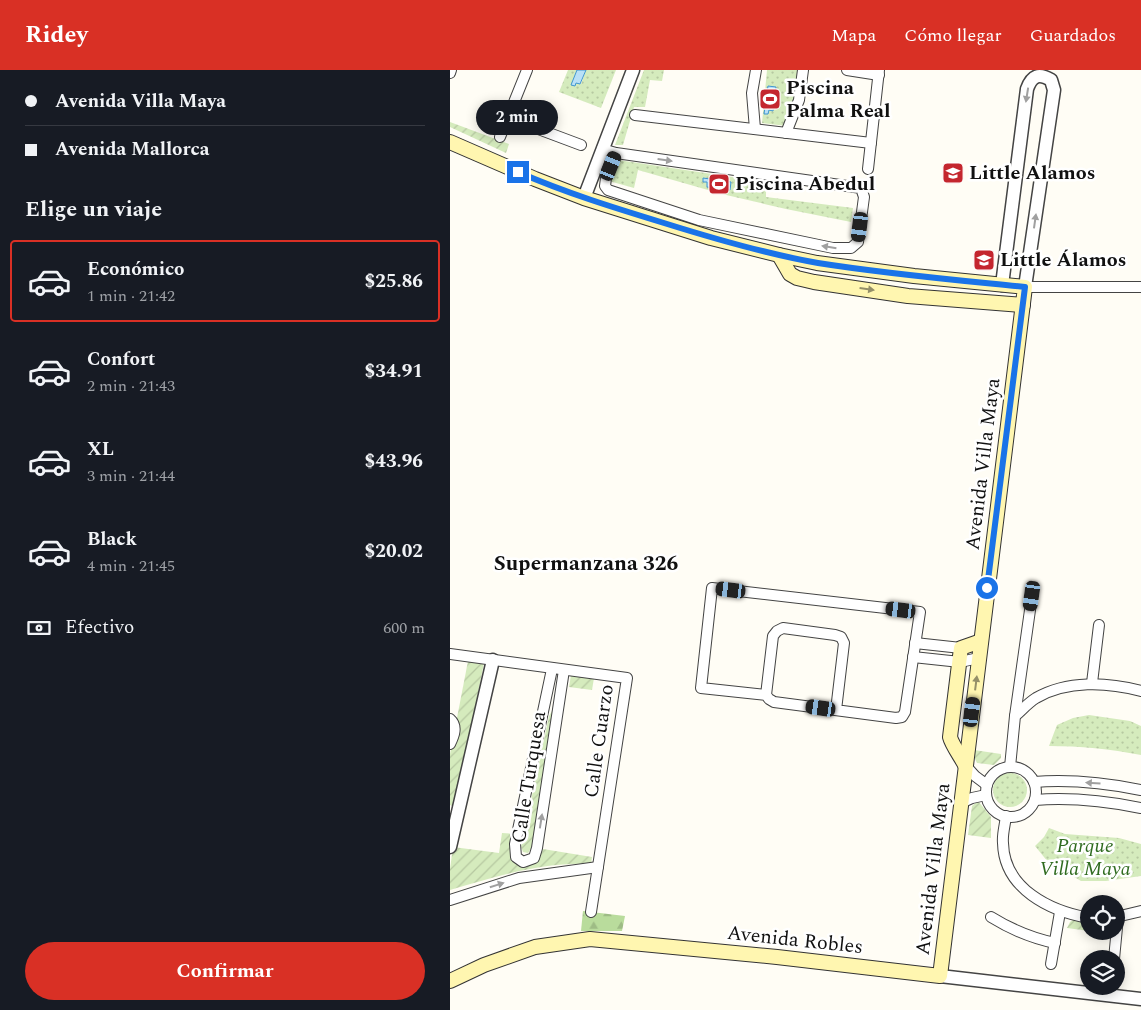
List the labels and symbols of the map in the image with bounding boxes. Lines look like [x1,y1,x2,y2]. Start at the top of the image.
place label: Piscina Palma Real [786,73,891,126]
sports icon: Piscina Palma Real [758,87,782,111]
one-way arrow [1022,87,1030,103]
callout: 2 min [477,99,559,134]
car [598,149,623,183]
one-way arrow [657,156,673,164]
place label: Little Alamos [969,158,1095,188]
route end [507,161,529,183]
school or university icon: Little Alamos [941,161,965,185]
place label: Piscina Abedul [735,169,875,199]
sports icon: Piscina Abedul [707,172,731,196]
car [850,211,869,243]
one-way arrow [1031,213,1039,229]
one-way arrow [821,242,837,250]
place label: Little Álamos [1000,245,1126,275]
school or university icon: Little Álamos [972,248,996,272]
one-way arrow [860,286,876,294]
street label: Avenida Villa Maya [958,376,1008,552]
district label: Supermanzana 326 [494,548,679,580]
route start [976,577,998,599]
car [1022,580,1041,612]
car [715,581,746,599]
car [885,601,916,619]
one-way arrow [972,675,980,691]
street label: Calle Cuarzo [576,682,622,800]
car [962,696,981,728]
car [805,698,836,718]
street label: Calle Turquesa [504,708,554,845]
one-way arrow [1085,778,1101,786]
street label: Avenida Villa Maya [908,781,958,957]
one-way arrow [537,813,545,829]
park label: Parque Villa Maya [1039,831,1131,884]
one-way arrow [489,881,504,889]
street label: Avenida Robles [726,918,864,962]

